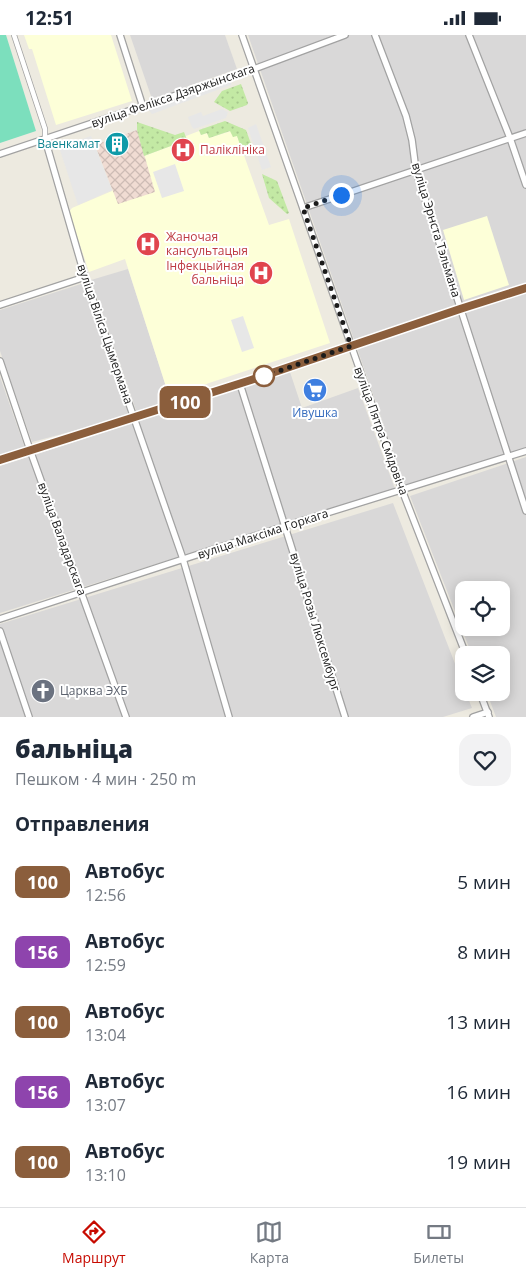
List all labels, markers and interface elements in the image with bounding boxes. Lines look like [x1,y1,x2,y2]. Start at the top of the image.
text: 12:51 [25,5,74,31]
street label: вуліца Фелікса Дзяржынскага [89,59,257,132]
building icon: Ваенкамат [104,131,130,157]
place label: Ваенкамат [37,135,100,152]
hospital icon: Паліклініка [170,137,196,163]
place label: Паліклініка [200,141,265,158]
street label: вуліца Эрнста Тэльмана [408,160,465,299]
your location [329,183,354,208]
place label: Жаночая кансультацыя [166,228,248,259]
hospital icon: Жаночая кансультацыя [135,231,161,257]
place label: Інфекцыйная бальніца [166,257,244,288]
hospital icon: Інфекцыйная бальніца [248,260,274,286]
street label: вуліца Віліса Цымермана [74,262,137,406]
street label: вуліца Пятра Смідовіча [350,364,413,497]
unlabelled marker [253,365,275,387]
supermarket icon: Ивушка [302,377,328,403]
line badge: 100 [156,386,214,418]
text: 100 [170,390,200,414]
place label: Ивушка [292,404,338,421]
street label: вуліца Валадарскага [34,480,91,598]
street label: вуліца Максіма Горкага [195,504,330,563]
street label: вуліца Розы Люксембург [286,550,345,693]
map controls [455,581,510,701]
button: locate [455,581,510,636]
button: layers [455,646,510,701]
church icon: Царква ЭХБ [30,678,56,704]
place label: Царква ЭХБ [60,682,128,699]
text: бальніца [15,732,133,765]
button: heart [459,734,511,786]
text: Пешком · 4 мин · 250 m [15,768,196,790]
text: Отправления [15,811,149,837]
text: Автобус [85,858,165,884]
text: 5 мин [457,869,511,895]
text: 100 [27,870,58,894]
text: 12:56 [85,884,126,906]
text: Автобус [85,928,165,954]
text: 8 мин [457,939,511,965]
text: 156 [27,940,58,964]
text: 12:59 [85,954,126,976]
text: Автобус [85,998,165,1024]
text: 13 мин [446,1009,511,1035]
text: 100 [27,1010,58,1034]
text: 13:04 [85,1024,126,1046]
text: Автобус [85,1068,165,1094]
text: 16 мин [446,1079,511,1105]
text: 156 [27,1080,58,1104]
text: 13:07 [85,1094,126,1116]
text: Автобус [85,1138,165,1164]
text: 19 мин [446,1149,511,1175]
text: 100 [27,1150,58,1174]
text: 13:10 [85,1164,126,1186]
tab: Маршрут [62,1218,126,1267]
tab: Карта [250,1218,289,1267]
tab: Билеты [413,1218,464,1267]

